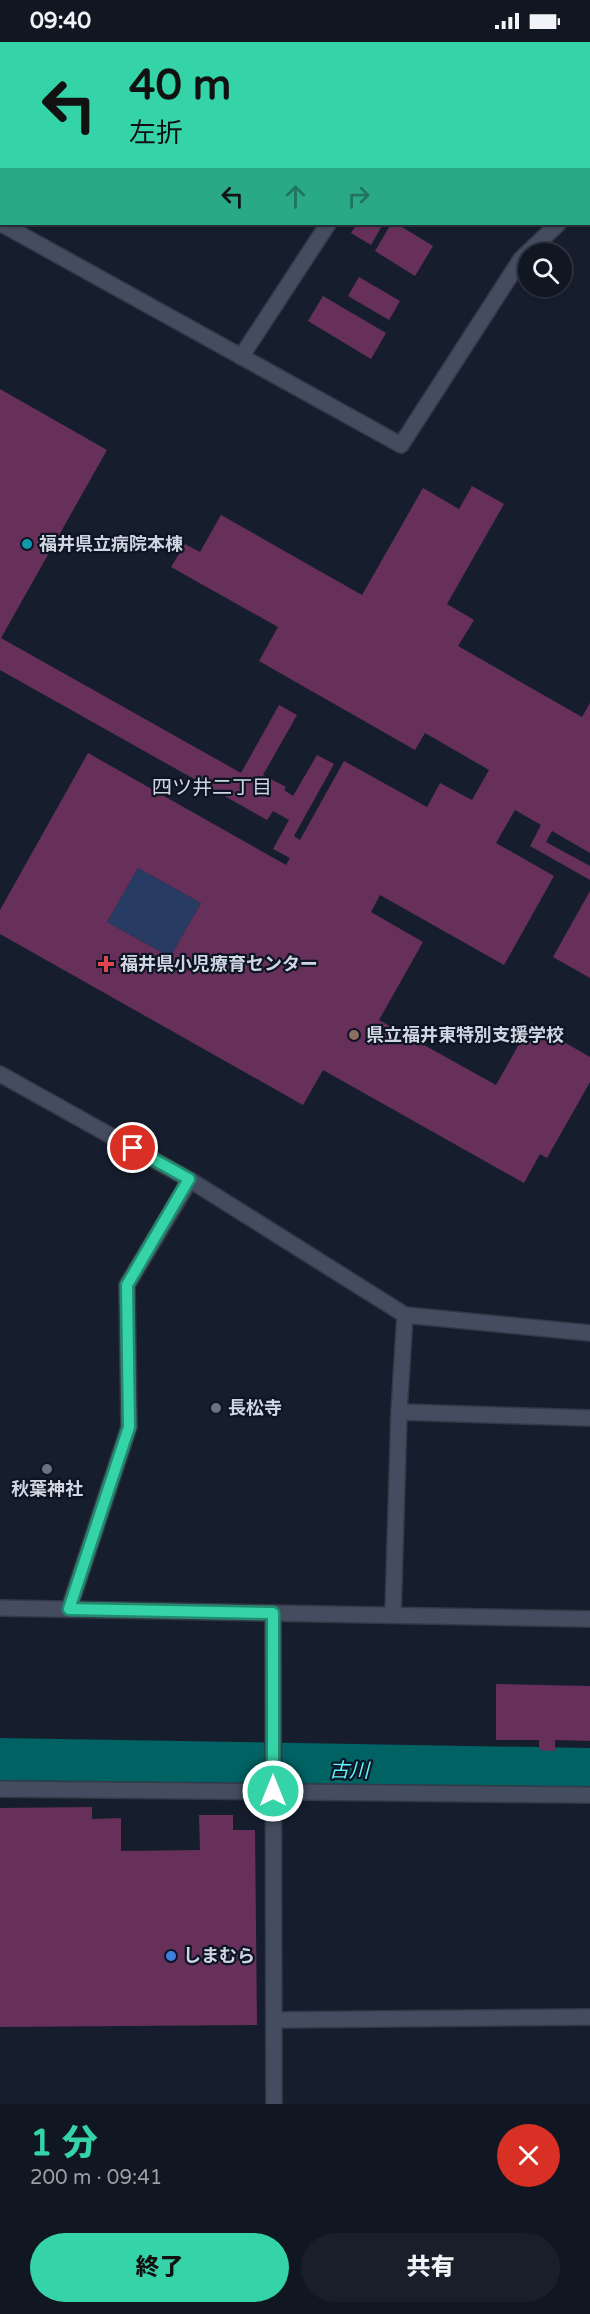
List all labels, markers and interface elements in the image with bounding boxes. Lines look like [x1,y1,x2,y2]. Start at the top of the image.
text: 09:40 [30,8,91,34]
text: 40 m [129,60,231,111]
icon: left [30,66,108,144]
text: 左折 [129,117,183,150]
icon: left [216,180,249,213]
icon: ahead [279,180,312,213]
icon: right [342,180,375,213]
map controls [518,243,572,297]
button: search [518,243,572,297]
place label: 福井県立病院本棟 [39,533,183,555]
marker: 福井県立病院本棟 [20,537,34,551]
district label: 四ツ井二丁目 [152,776,272,800]
place label: 福井県小児療育センター [120,953,318,975]
marker: 福井県小児療育センター [97,955,115,973]
place label: 県立福井東特別支援学校 [366,1024,564,1046]
marker: 県立福井東特別支援学校 [347,1028,361,1042]
pin [107,1122,158,1173]
icon: arrive [116,1131,149,1164]
place label: 長松寺 [228,1397,282,1419]
marker: 長松寺 [209,1401,223,1415]
marker: 秋葉神社 [40,1462,54,1476]
place label: 秋葉神社 [11,1478,83,1500]
position arrow [241,1759,305,1823]
water label: 古川 [329,1759,371,1783]
place label: しまむら [183,1945,255,1967]
marker: しまむら [164,1949,178,1963]
text: 1 分 [30,2122,98,2165]
button: close [497,2124,560,2187]
text: 200 m · 09:41 [30,2166,162,2190]
button: 終了 [30,2233,289,2302]
button: 共有 [301,2233,560,2302]

